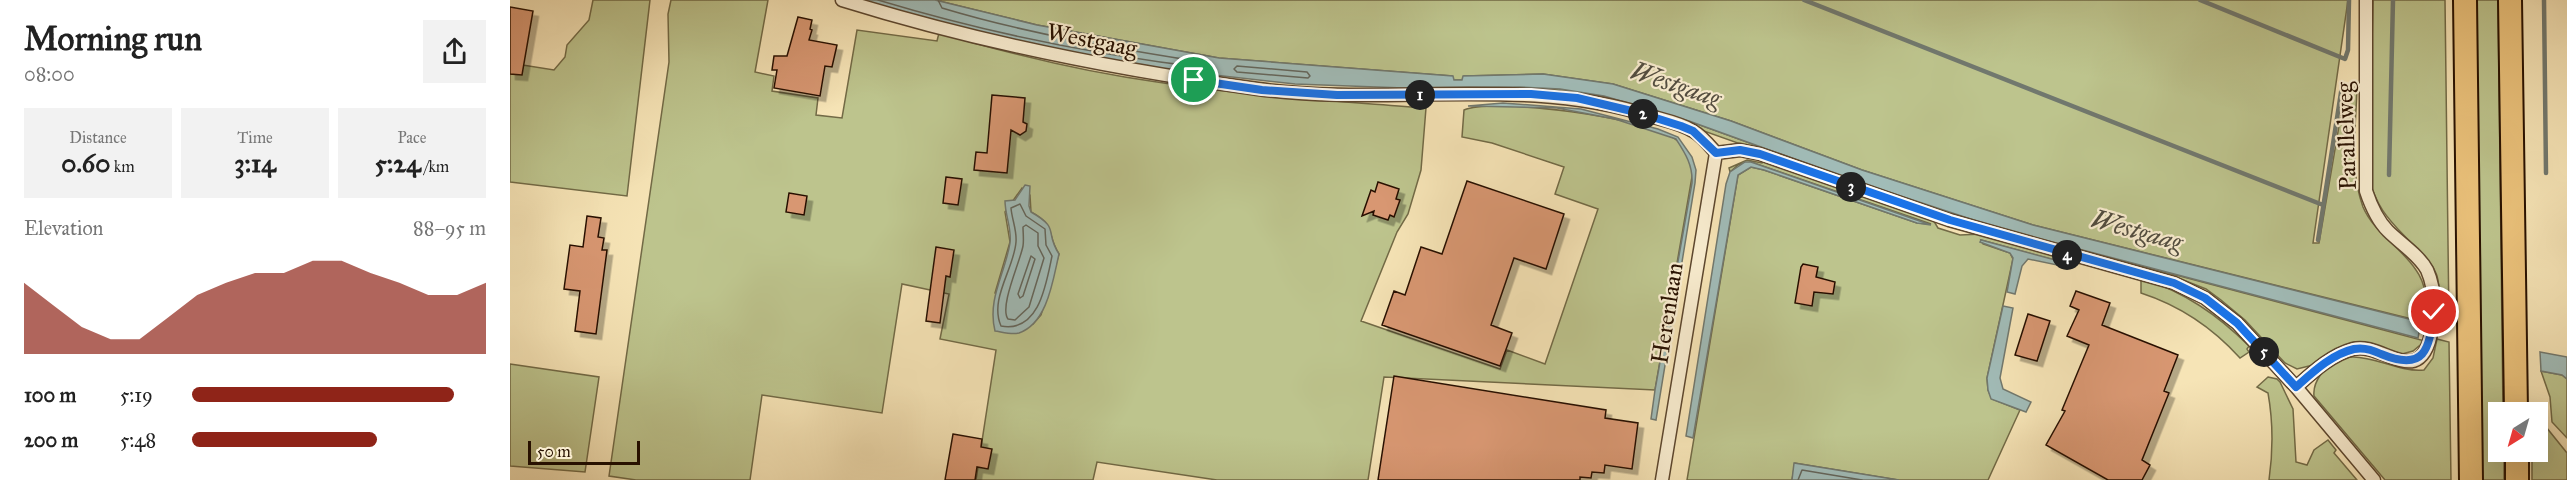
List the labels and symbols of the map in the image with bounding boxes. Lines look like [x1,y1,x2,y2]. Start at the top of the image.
street label: Westgaag [1044,17,1141,64]
pin [1168,54,1219,105]
water label: Westgaag [1627,54,1727,114]
pin: 1 [1405,80,1435,110]
street label: Parallelweg [2329,80,2363,191]
pin: 2 [1628,99,1658,129]
pin: 3 [1836,172,1866,202]
water label: Westgaag [2088,202,2188,258]
pin: 4 [2052,240,2082,270]
street label: Herenlaan [1644,260,1690,366]
pin [2408,286,2459,337]
pin: 5 [2249,337,2279,367]
north arrow [2488,402,2548,462]
scale bar [528,438,640,466]

